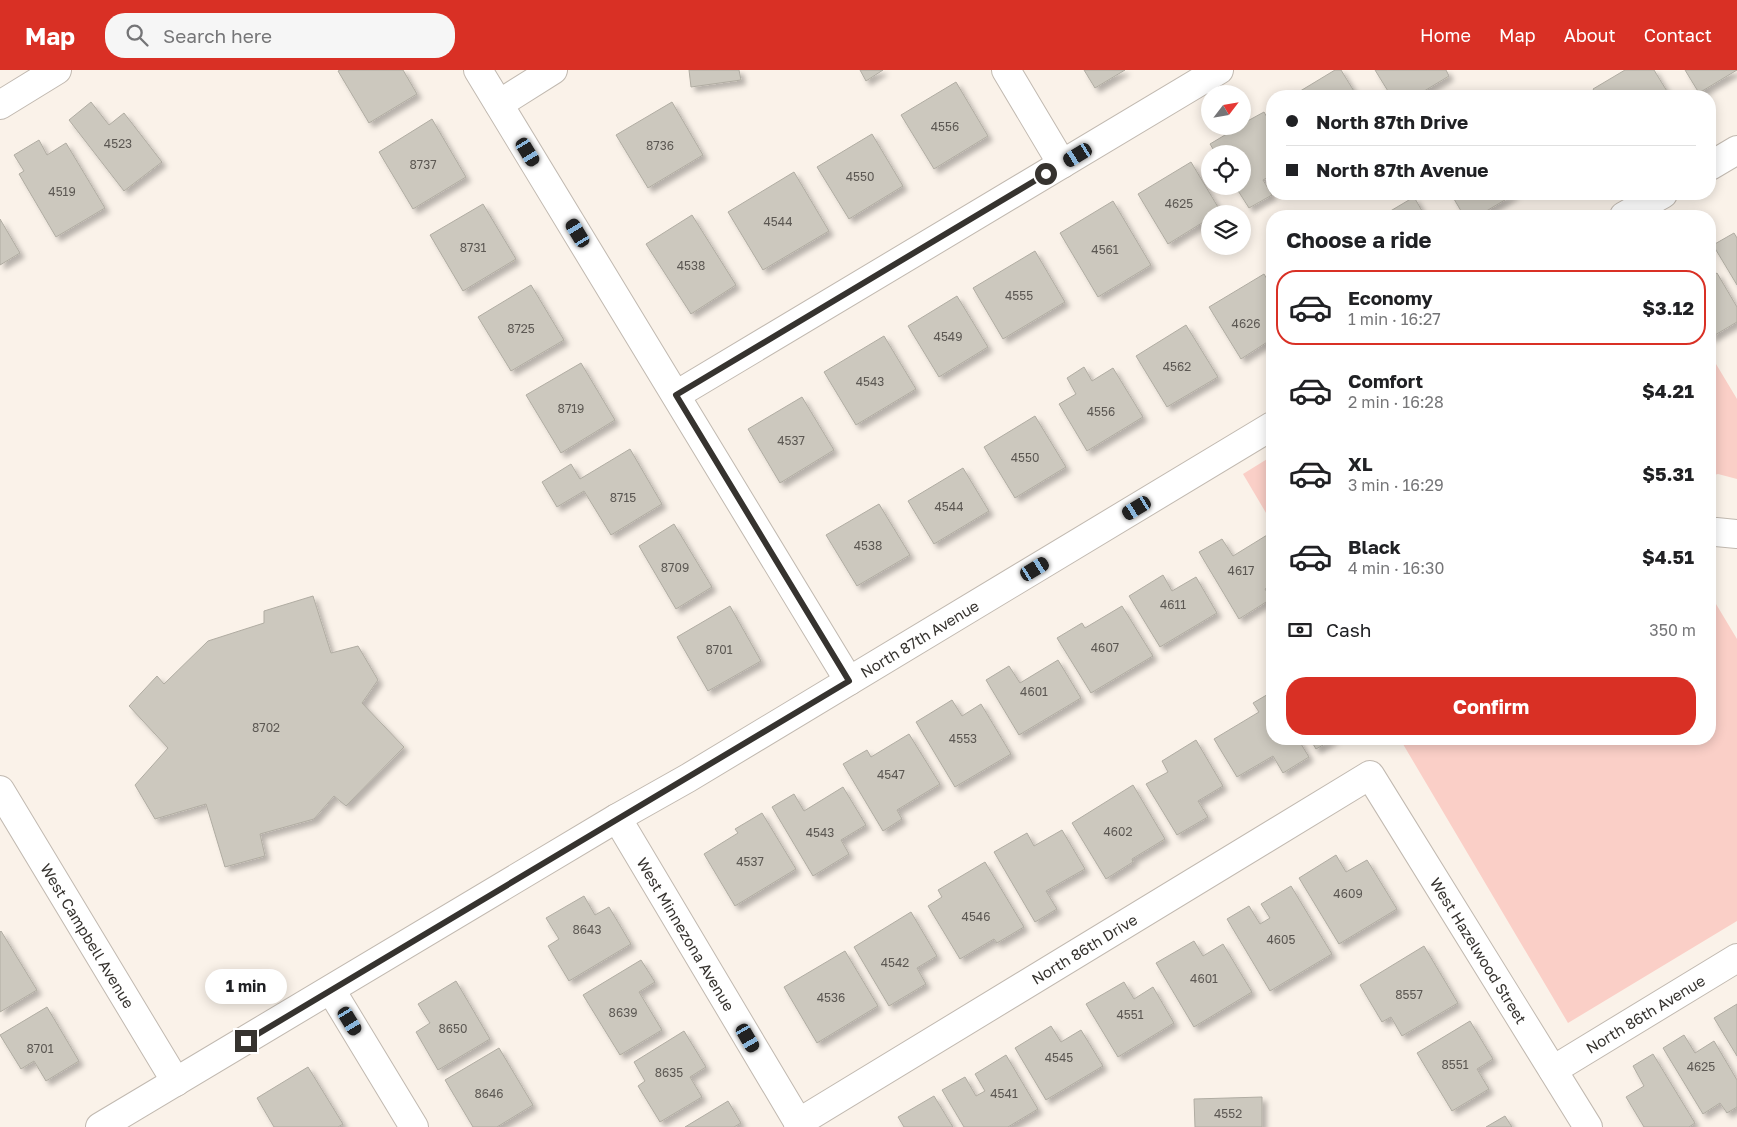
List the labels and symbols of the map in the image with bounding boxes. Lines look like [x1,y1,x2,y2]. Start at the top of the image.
north arrow [1201,85,1251,135]
house number: 4556 [931,119,959,134]
car [513,135,542,169]
house number: 4523 [104,136,132,151]
house number: 8736 [646,138,674,153]
car [1061,141,1094,169]
house number: 8737 [409,157,437,172]
route start [1035,163,1057,185]
house number: 4550 [846,169,874,184]
house number: 4519 [48,184,76,199]
house number: 4625 [1165,196,1193,211]
house number: 4544 [764,214,792,229]
car [563,216,592,250]
house number: 8731 [460,240,486,255]
house number: 4561 [1091,242,1119,257]
house number: 4538 [677,258,705,273]
house number: 4555 [1005,288,1033,303]
house number: 4626 [1232,316,1260,331]
house number: 8725 [507,321,535,336]
house number: 4549 [934,329,962,344]
house number: 4562 [1163,359,1191,374]
house number: 4543 [856,374,884,389]
house number: 8719 [558,401,584,416]
house number: 4556 [1087,404,1115,419]
house number: 4537 [777,433,805,448]
house number: 4550 [1011,450,1039,465]
house number: 8715 [610,490,636,505]
car [1120,494,1153,522]
house number: 4544 [935,499,963,514]
house number: 4538 [854,538,882,553]
car [1018,555,1051,583]
house number: 8709 [661,560,689,575]
house number: 4617 [1228,563,1254,578]
street label: North 87th Avenue [857,596,982,681]
house number: 4611 [1160,597,1186,612]
house number: 4607 [1091,640,1119,655]
house number: 8701 [706,642,733,657]
house number: 4601 [1020,684,1048,699]
house number: 8702 [252,720,280,735]
house number: 4553 [949,731,977,746]
house number: 4547 [877,767,905,782]
house number: 4602 [1104,824,1133,839]
house number: 4543 [806,825,834,840]
street label: West Minnezona Avenue [633,854,739,1014]
house number: 4537 [736,854,764,869]
street label: West Campbell Avenue [37,860,138,1011]
street label: West Hazelwood Street [1427,874,1531,1027]
house number: 4609 [1333,886,1363,901]
house number: 4546 [962,909,990,924]
street label: North 86th Drive [1028,910,1140,988]
house number: 8643 [573,922,601,937]
house number: 4605 [1267,932,1296,947]
house number: 4542 [881,955,909,970]
callout: 1 min [205,968,287,1004]
house number: 4601 [1190,971,1218,986]
street label: North 86th Avenue [1583,971,1708,1057]
house number: 8557 [1395,987,1423,1002]
house number: 4536 [817,990,845,1005]
car [335,1004,364,1038]
house number: 8639 [609,1005,637,1020]
house number: 4551 [1116,1007,1144,1022]
house number: 8650 [439,1021,467,1036]
car [734,1021,761,1055]
route end [235,1030,257,1052]
house number: 8701 [27,1041,54,1056]
house number: 4545 [1045,1050,1073,1065]
house number: 8551 [1441,1057,1469,1072]
house number: 4625 [1687,1059,1715,1074]
house number: 8635 [655,1065,683,1080]
house number: 8646 [474,1086,504,1101]
house number: 4541 [990,1086,1018,1101]
house number: 4552 [1214,1106,1242,1121]

